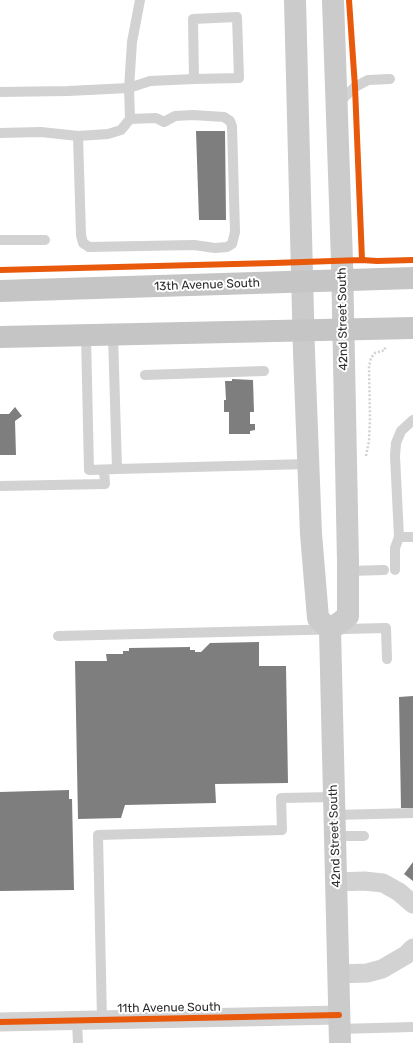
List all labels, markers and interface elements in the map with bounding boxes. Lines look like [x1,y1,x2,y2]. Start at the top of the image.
street label: 42nd Street South [335,267,351,371]
street label: 13th Avenue South [154,276,260,294]
street label: 42nd Street South [326,784,344,888]
street label: 11th Avenue South [117,1000,221,1016]

